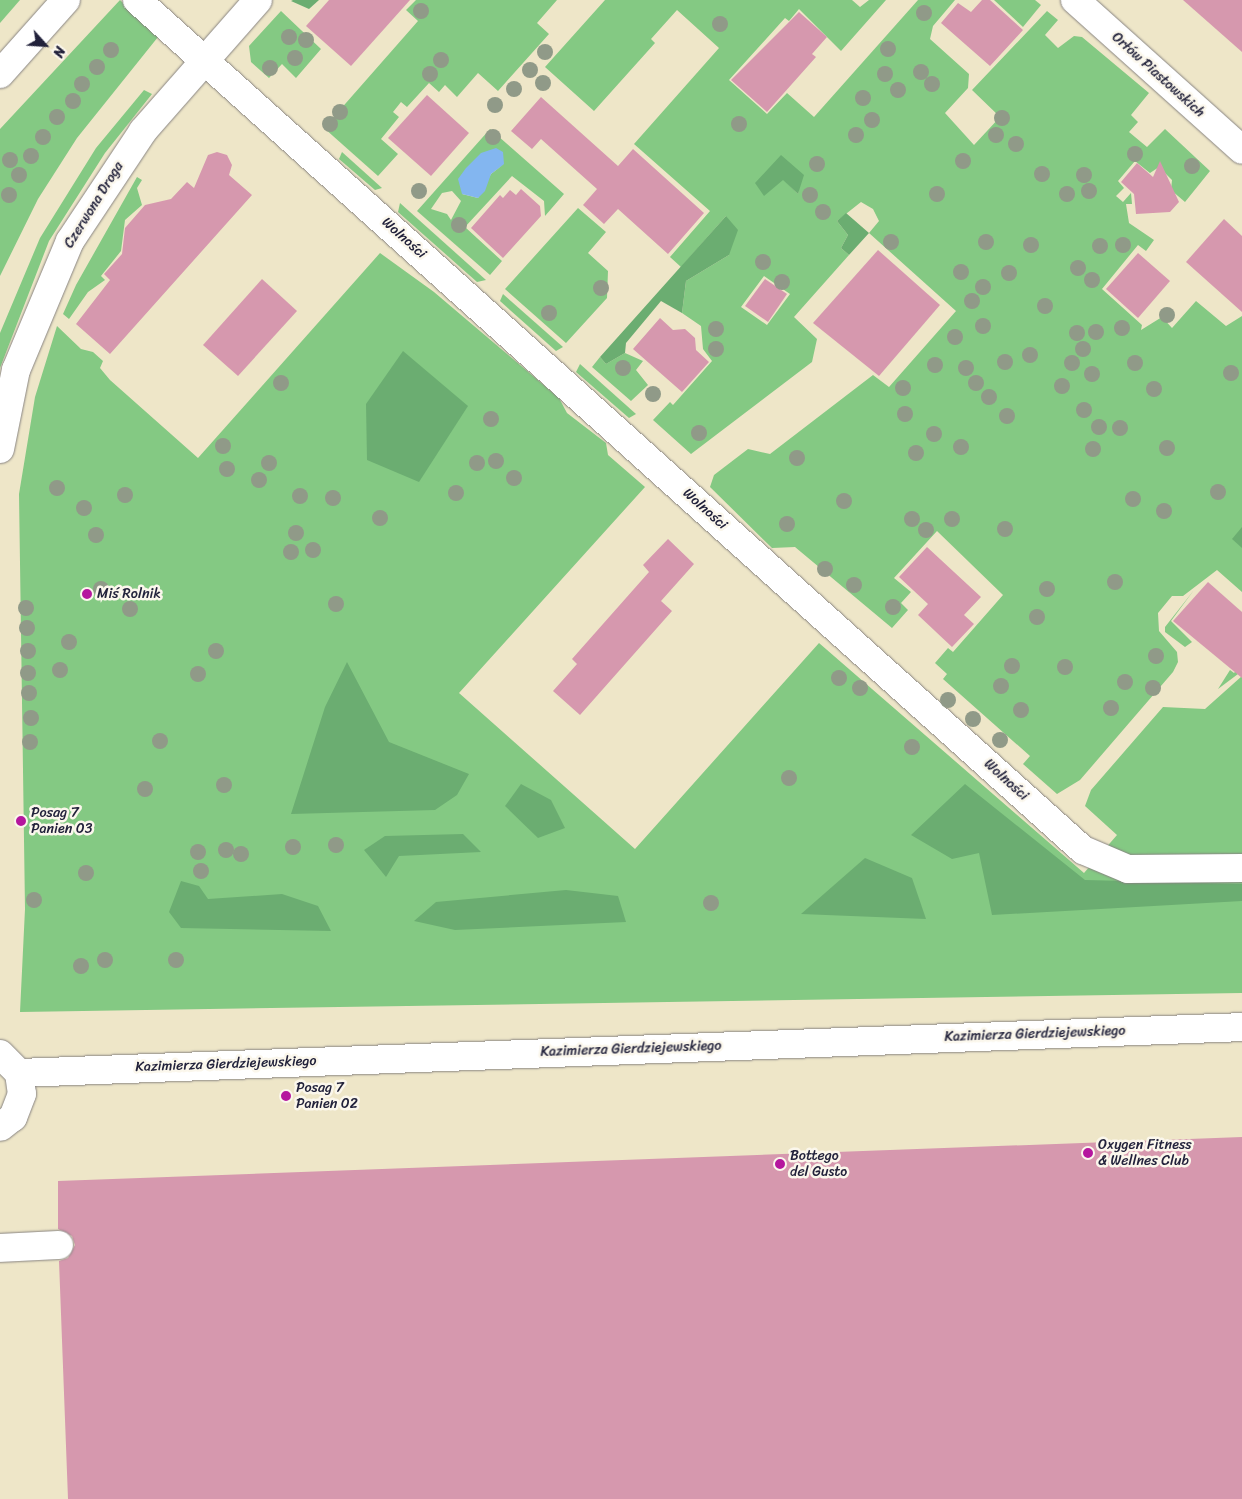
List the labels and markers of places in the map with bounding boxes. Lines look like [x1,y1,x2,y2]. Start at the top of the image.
place label: Miś Rolnik [97,586,161,602]
marker: Miś Rolnik [81,588,93,600]
place label: Posag 7 Panien 03 [31,805,92,838]
marker: Posag 7 Panien 03 [15,815,27,827]
place label: Posag 7 Panien 02 [296,1080,358,1112]
marker: Posag 7 Panien 02 [280,1090,292,1102]
place label: Oxygen Fitness & Wellnes Club [1098,1137,1191,1170]
marker: Oxygen Fitness & Wellnes Club [1082,1147,1094,1159]
place label: Bottego del Gusto [790,1148,848,1180]
marker: Bottego del Gusto [774,1158,786,1170]

